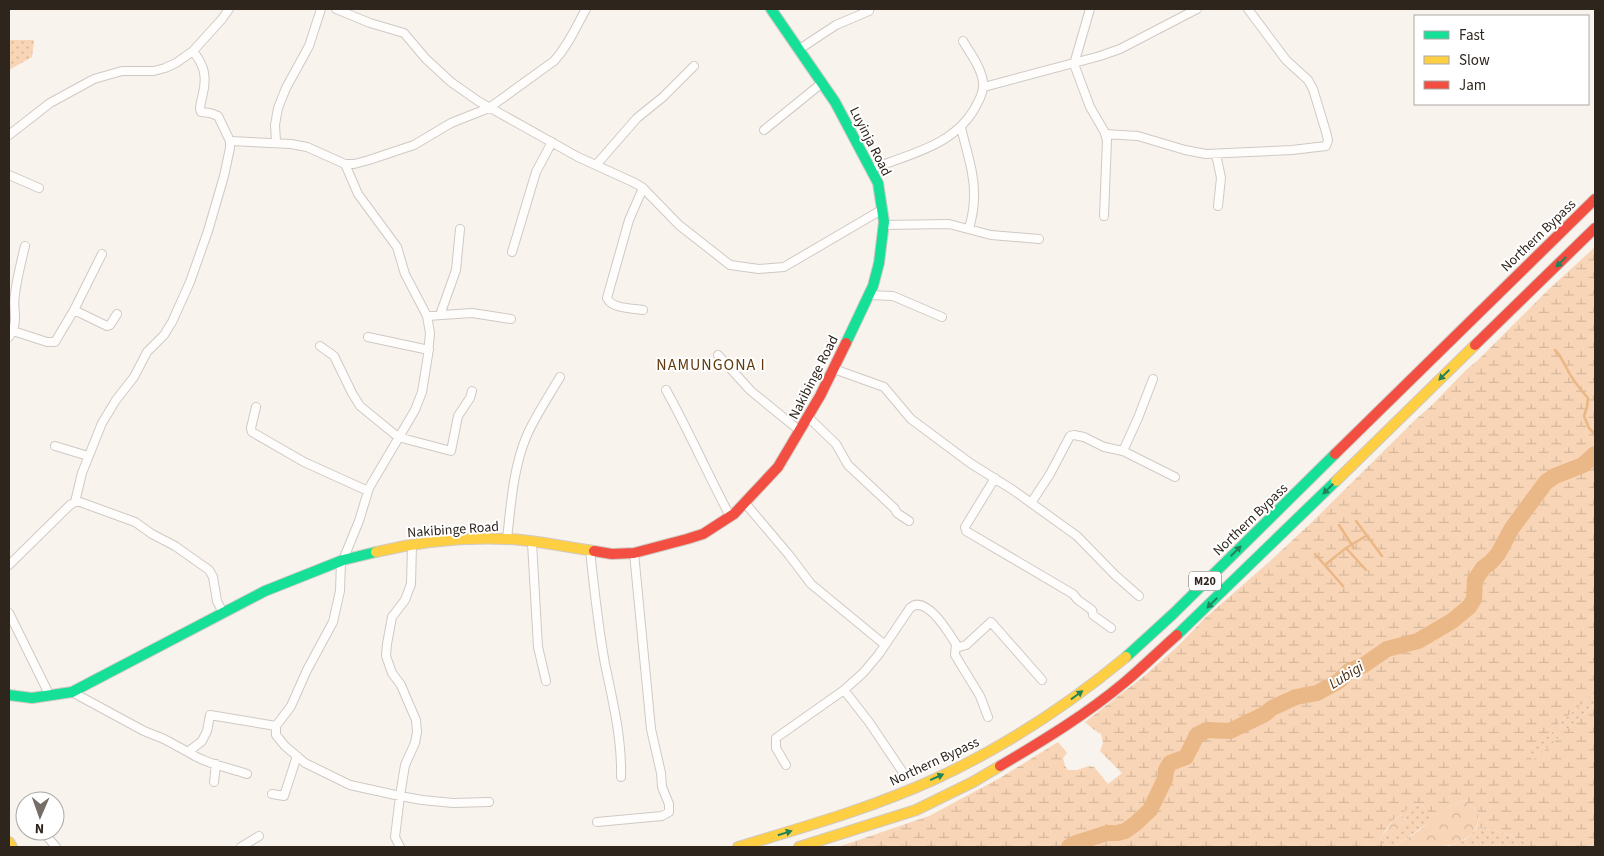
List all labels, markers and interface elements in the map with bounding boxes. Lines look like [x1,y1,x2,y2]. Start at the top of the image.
legend [1414,15,1589,105]
text: Fast [1459,25,1485,46]
text: Slow [1459,50,1490,71]
text: Jam [1459,75,1486,96]
street label: Luyinja Road [844,103,896,180]
street label: Northern Bypass [1497,195,1581,277]
one-way arrow [1555,256,1567,268]
street label: Nakibinge Road [784,332,844,423]
district label: NAMUNGONA I [656,354,766,376]
one-way arrow [1438,369,1450,381]
street label: Northern Bypass [1209,479,1293,561]
one-way arrow [1322,483,1334,495]
street label: Nakibinge Road [406,517,500,543]
one-way arrow [1230,545,1242,557]
road number: M20 [1189,572,1221,590]
one-way arrow [1206,597,1218,609]
water label: Lubigi [1325,656,1368,694]
one-way arrow [1070,690,1084,700]
street label: Northern Bypass [886,732,983,791]
one-way arrow [930,773,944,781]
north arrow [15,791,65,841]
text: N [35,818,45,838]
one-way arrow [777,829,792,837]

